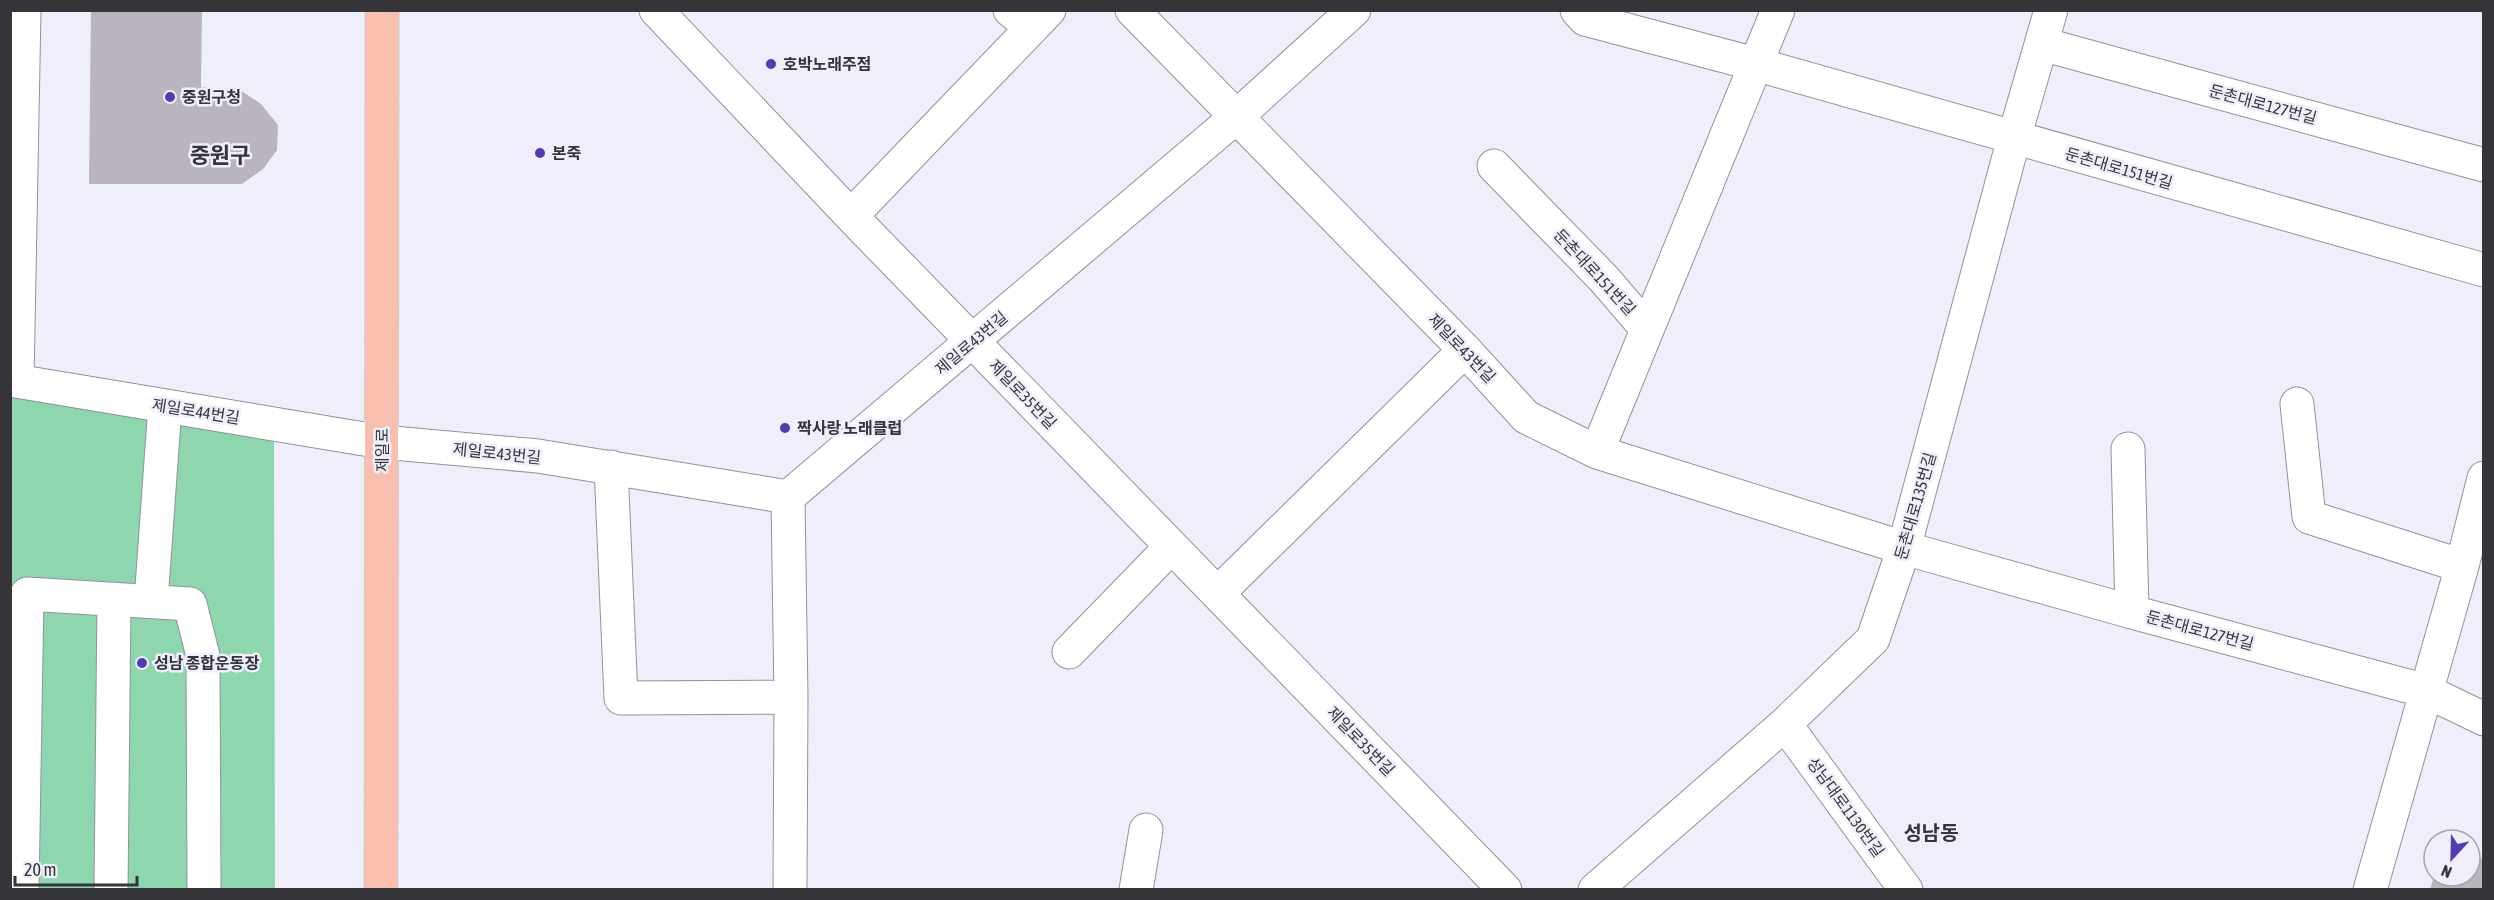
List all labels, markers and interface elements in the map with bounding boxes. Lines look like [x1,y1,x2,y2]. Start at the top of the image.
place label: 호박노래주점 [783,55,871,73]
marker: 호박노래주점 [764,57,778,71]
street label: 둔촌대로127번길 [2207,81,2319,127]
place label: 중원구청 [182,88,241,106]
marker: 중원구청 [163,90,177,104]
district label: 중원구 [190,142,250,168]
place label: 본죽 [552,144,581,162]
street label: 둔촌대로151번길 [2063,144,2175,192]
marker: 본죽 [533,146,547,160]
street label: 둔촌대로151번길 [1551,225,1639,319]
street label: 제일로43번길 [931,308,1011,378]
street label: 제일로43번길 [1425,310,1499,386]
street label: 제일로35번길 [986,356,1060,432]
street label: 제일로44번길 [151,395,241,427]
place label: 짝사랑 노래클럽 [797,419,902,437]
marker: 짝사랑 노래클럽 [778,421,792,435]
street label: 제일로 [373,428,391,472]
street label: 제일로43번길 [452,439,542,467]
street label: 둔촌대로135번길 [1891,450,1939,562]
street label: 둔촌대로127번길 [2144,607,2256,653]
place label: 성남 종합운동장 [154,654,260,672]
marker: 성남 종합운동장 [135,656,149,670]
street label: 제일로35번길 [1324,703,1398,779]
street label: 성남대로1130번길 [1804,754,1888,860]
district label: 성남동 [1903,821,1959,844]
north arrow [2422,828,2482,888]
scale bar [15,849,136,887]
text: 20 m [24,859,56,880]
text: N [2439,862,2454,882]

